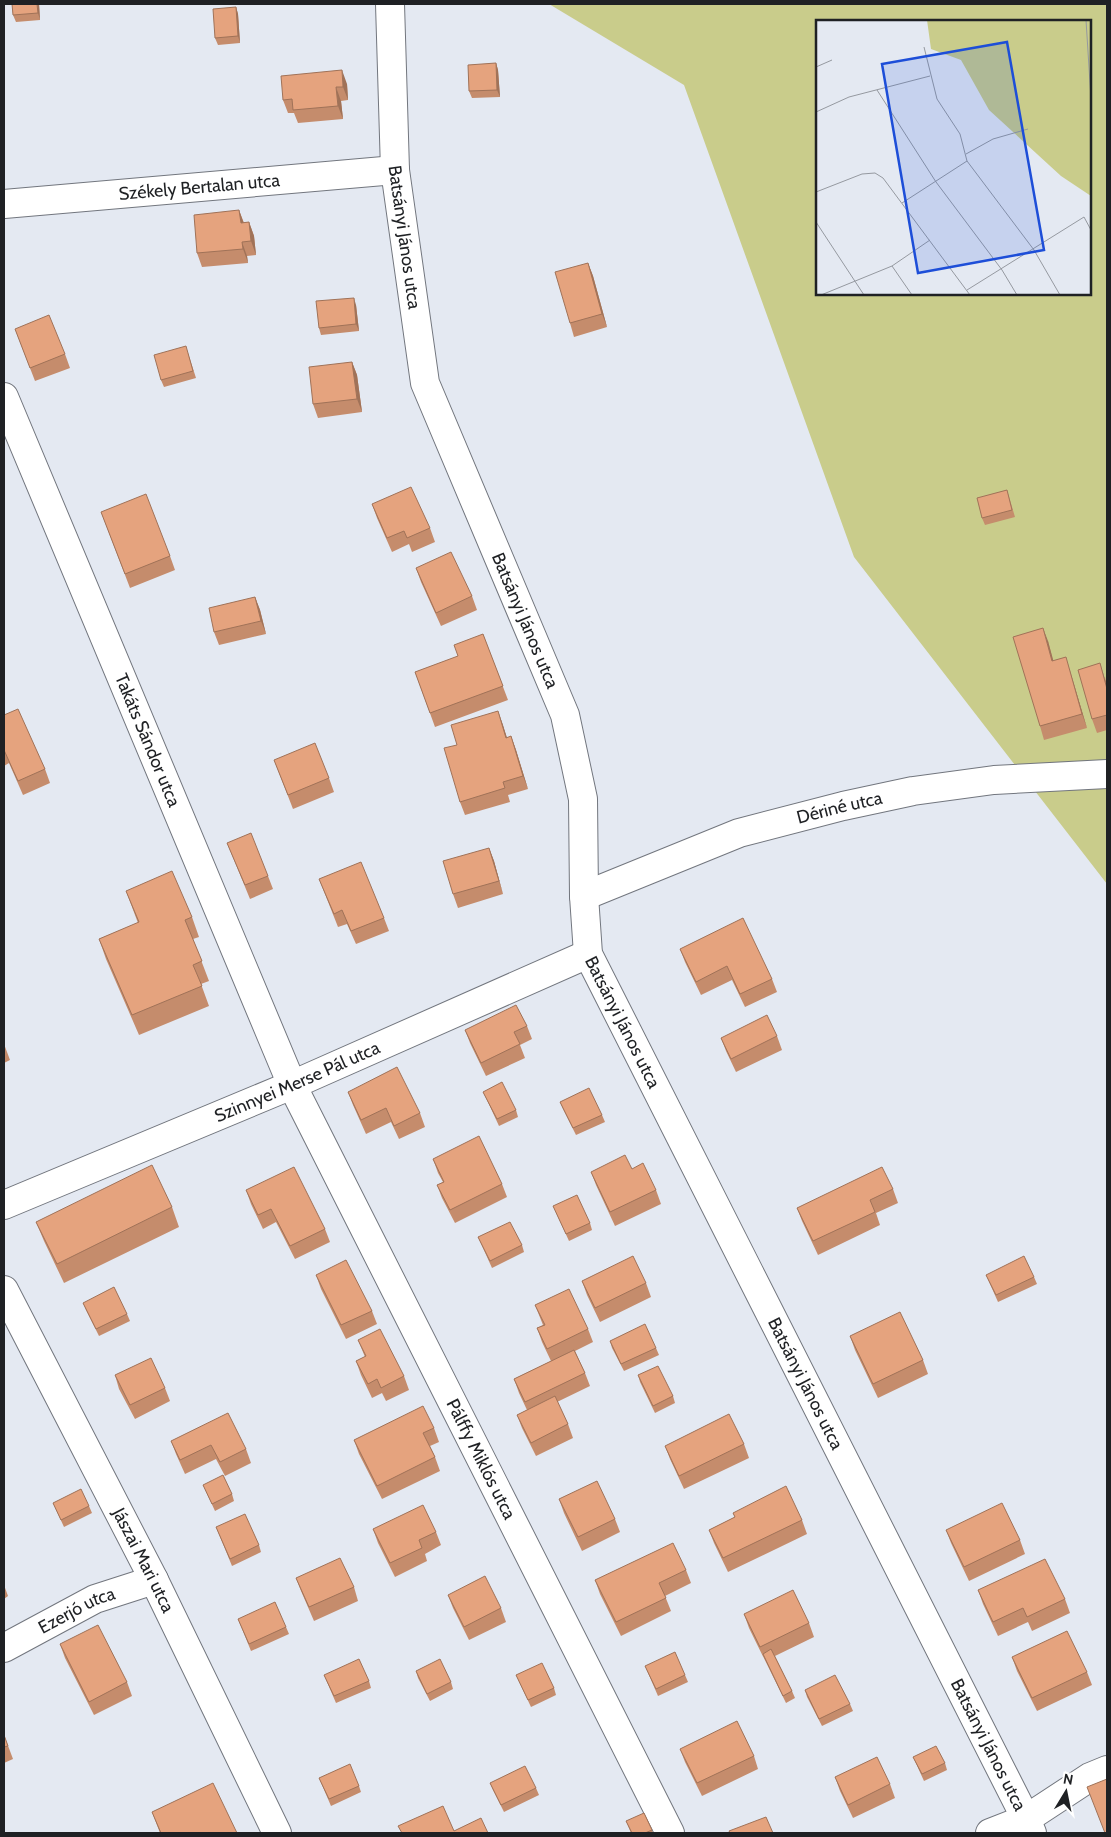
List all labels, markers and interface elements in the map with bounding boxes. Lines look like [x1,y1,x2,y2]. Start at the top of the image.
inset map [816,20,1091,295]
street label: Batsányi János utca [383,164,426,311]
street label: Székely Bertalan utca [118,169,281,205]
street label: Batsányi János utca [487,549,564,692]
street label: Takáts Sándor utca [110,670,185,810]
street label: Dériné utca [794,787,885,829]
street label: Batsányi János utca [580,953,665,1092]
street label: Szinnyei Merse Pál utca [211,1036,384,1127]
street label: Batsányi János utca [763,1314,848,1454]
street label: Pálffy Miklós utca [441,1395,521,1523]
street label: Jászai Mari utca [107,1503,179,1616]
street label: Ezerjó utca [34,1582,118,1639]
street label: Batsányi János utca [946,1675,1031,1815]
north arrow [1041,1767,1091,1817]
text: N [1062,1769,1075,1789]

